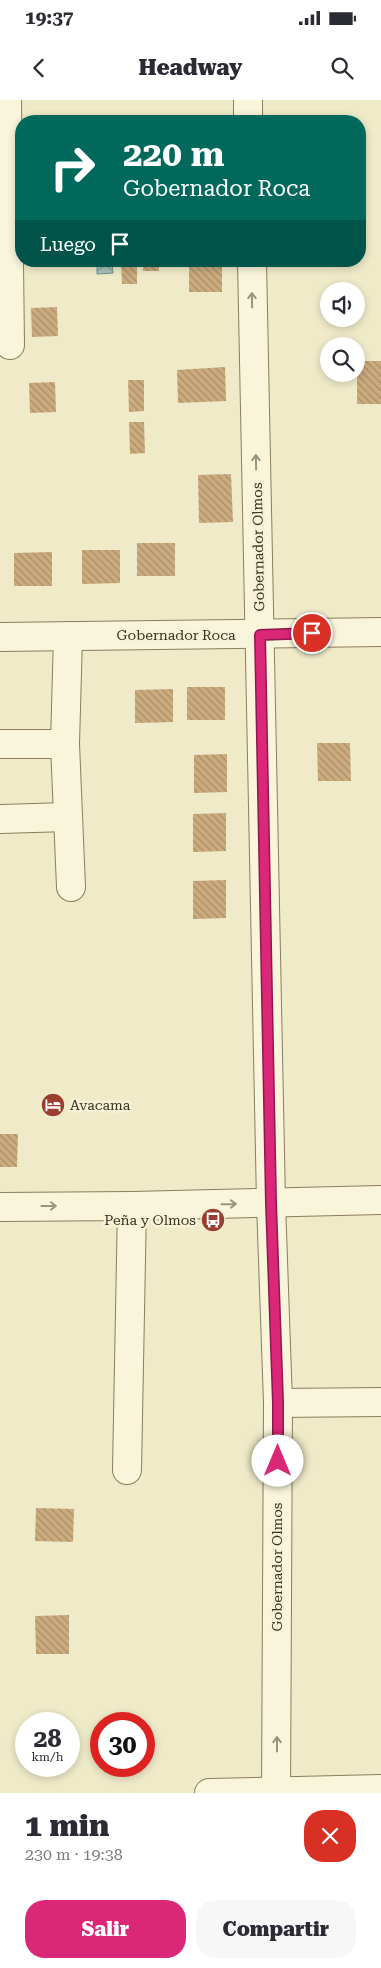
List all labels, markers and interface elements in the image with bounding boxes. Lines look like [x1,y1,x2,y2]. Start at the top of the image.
text: 19:37 [25,6,74,29]
icon: back [25,54,53,82]
icon: search [328,54,356,82]
text: Headway [139,55,242,80]
text: 220 m [123,134,224,175]
icon: right [40,135,105,200]
text: Gobernador Roca [123,176,310,201]
icon: arrive [106,230,134,258]
text: Luego [40,233,96,256]
map controls [320,282,365,382]
button: sound [320,282,365,327]
one-way arrow [248,292,257,308]
button: search [320,337,365,382]
one-way arrow [252,454,261,470]
street label: Gobernador Olmos [249,482,267,612]
pin [291,612,333,654]
icon: arrive [298,619,326,647]
street label: Gobernador Roca [116,627,236,643]
hotel icon: Avacama [40,1092,66,1118]
place label: Avacama [70,1097,131,1113]
one-way arrow [220,1199,236,1209]
one-way arrow [40,1201,56,1211]
bus stop icon: Peña y Olmos [200,1207,226,1233]
place label: Peña y Olmos [104,1212,196,1228]
position arrow [251,1434,303,1486]
street label: Gobernador Olmos [269,1502,285,1632]
speed limit sign: 30 [90,1712,155,1777]
text: 28 [33,1724,62,1753]
one-way arrow [272,1737,282,1753]
text: km/h [31,1750,64,1764]
text: 1 min [25,1808,109,1843]
button: close [304,1810,356,1862]
text: 230 m · 19:38 [25,1845,123,1864]
button: Salir [25,1900,186,1958]
button: Compartir [196,1900,356,1958]

